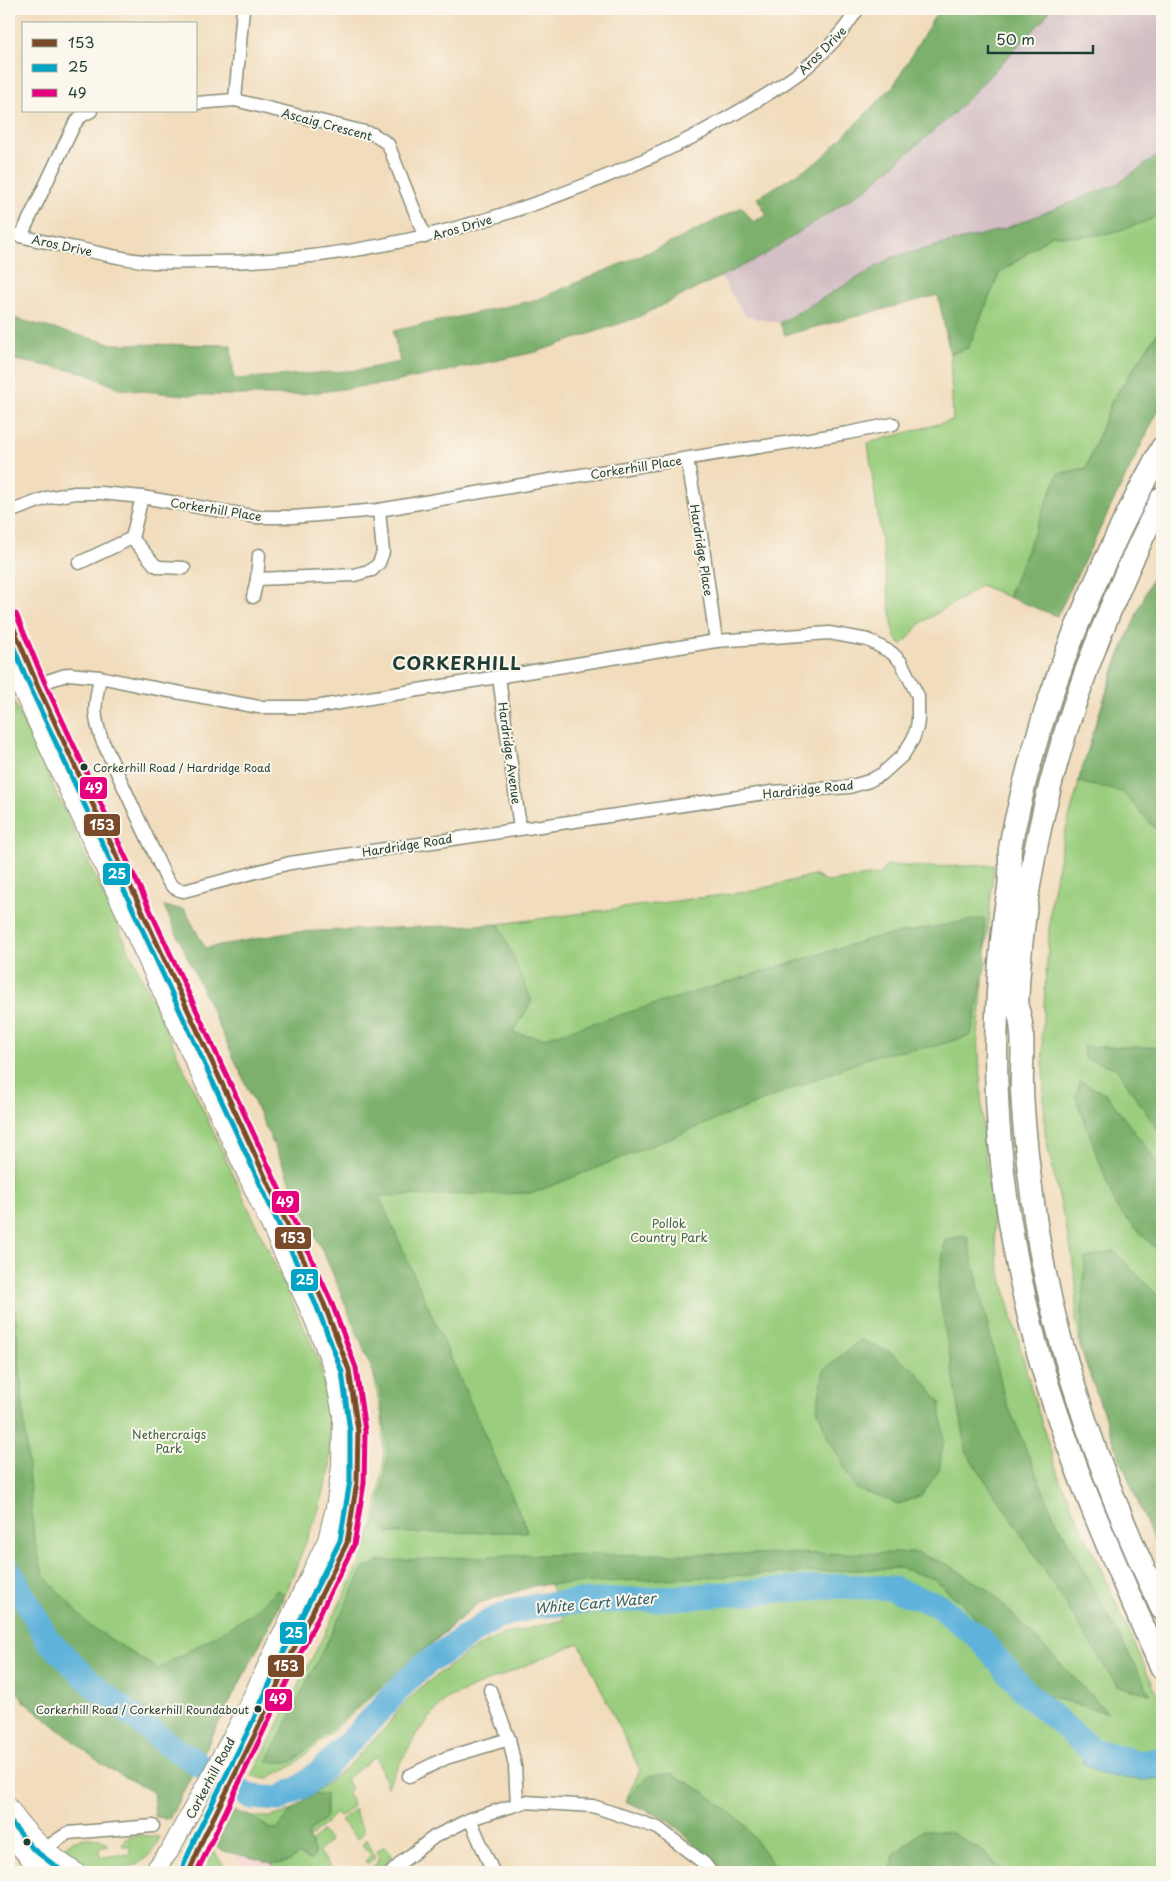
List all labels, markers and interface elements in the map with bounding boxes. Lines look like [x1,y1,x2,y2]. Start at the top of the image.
legend [22,22,198,112]
street label: Aros Drive [794,22,850,78]
scale bar [988,22,1094,54]
text: 50 m [996,27,1035,50]
text: 153 [68,30,94,53]
text: 25 [68,54,88,77]
text: 49 [68,80,86,103]
street label: Ascaig Crescent [280,103,375,145]
street label: Aros Drive [430,210,494,244]
street label: Aros Drive [30,230,94,260]
street label: Corkerhill Place [589,451,683,483]
street label: Corkerhill Place [169,493,263,525]
street label: Hardridge Place [686,503,718,597]
district label: CORKERHILL [392,649,522,676]
street label: Hardridge Avenue [494,701,526,806]
place label: Corkerhill Road / Hardridge Road [93,759,271,776]
marker: Corkerhill Road / Hardridge Road [79,762,89,772]
street label: Hardridge Road [762,775,854,803]
line badge: 49 [79,776,108,800]
text: 49 [85,777,103,798]
line badge: 153 [83,813,121,837]
text: 153 [90,814,114,835]
street label: Hardridge Road [360,829,454,861]
line badge: 25 [102,862,131,886]
text: 25 [108,863,126,884]
line badge: 49 [271,1190,300,1214]
text: 49 [276,1191,294,1212]
park label: Pollok Country Park [630,1214,708,1246]
line badge: 153 [274,1226,312,1250]
text: 153 [281,1227,305,1248]
line badge: 25 [290,1268,319,1292]
text: 25 [296,1269,314,1290]
park label: Nethercraigs Park [132,1425,207,1457]
water label: White Cart Water [534,1587,659,1619]
line badge: 25 [279,1621,308,1645]
text: 25 [285,1622,303,1643]
line badge: 153 [267,1654,305,1678]
text: 153 [274,1655,298,1676]
line badge: 49 [264,1688,293,1712]
text: 49 [269,1688,287,1709]
place label: Corkerhill Road / Corkerhill Roundabout [36,1701,249,1718]
marker: Corkerhill Road / Corkerhill Roundabout [253,1704,263,1714]
street label: Corkerhill Road [181,1734,239,1822]
unlabelled marker [22,1837,32,1847]

